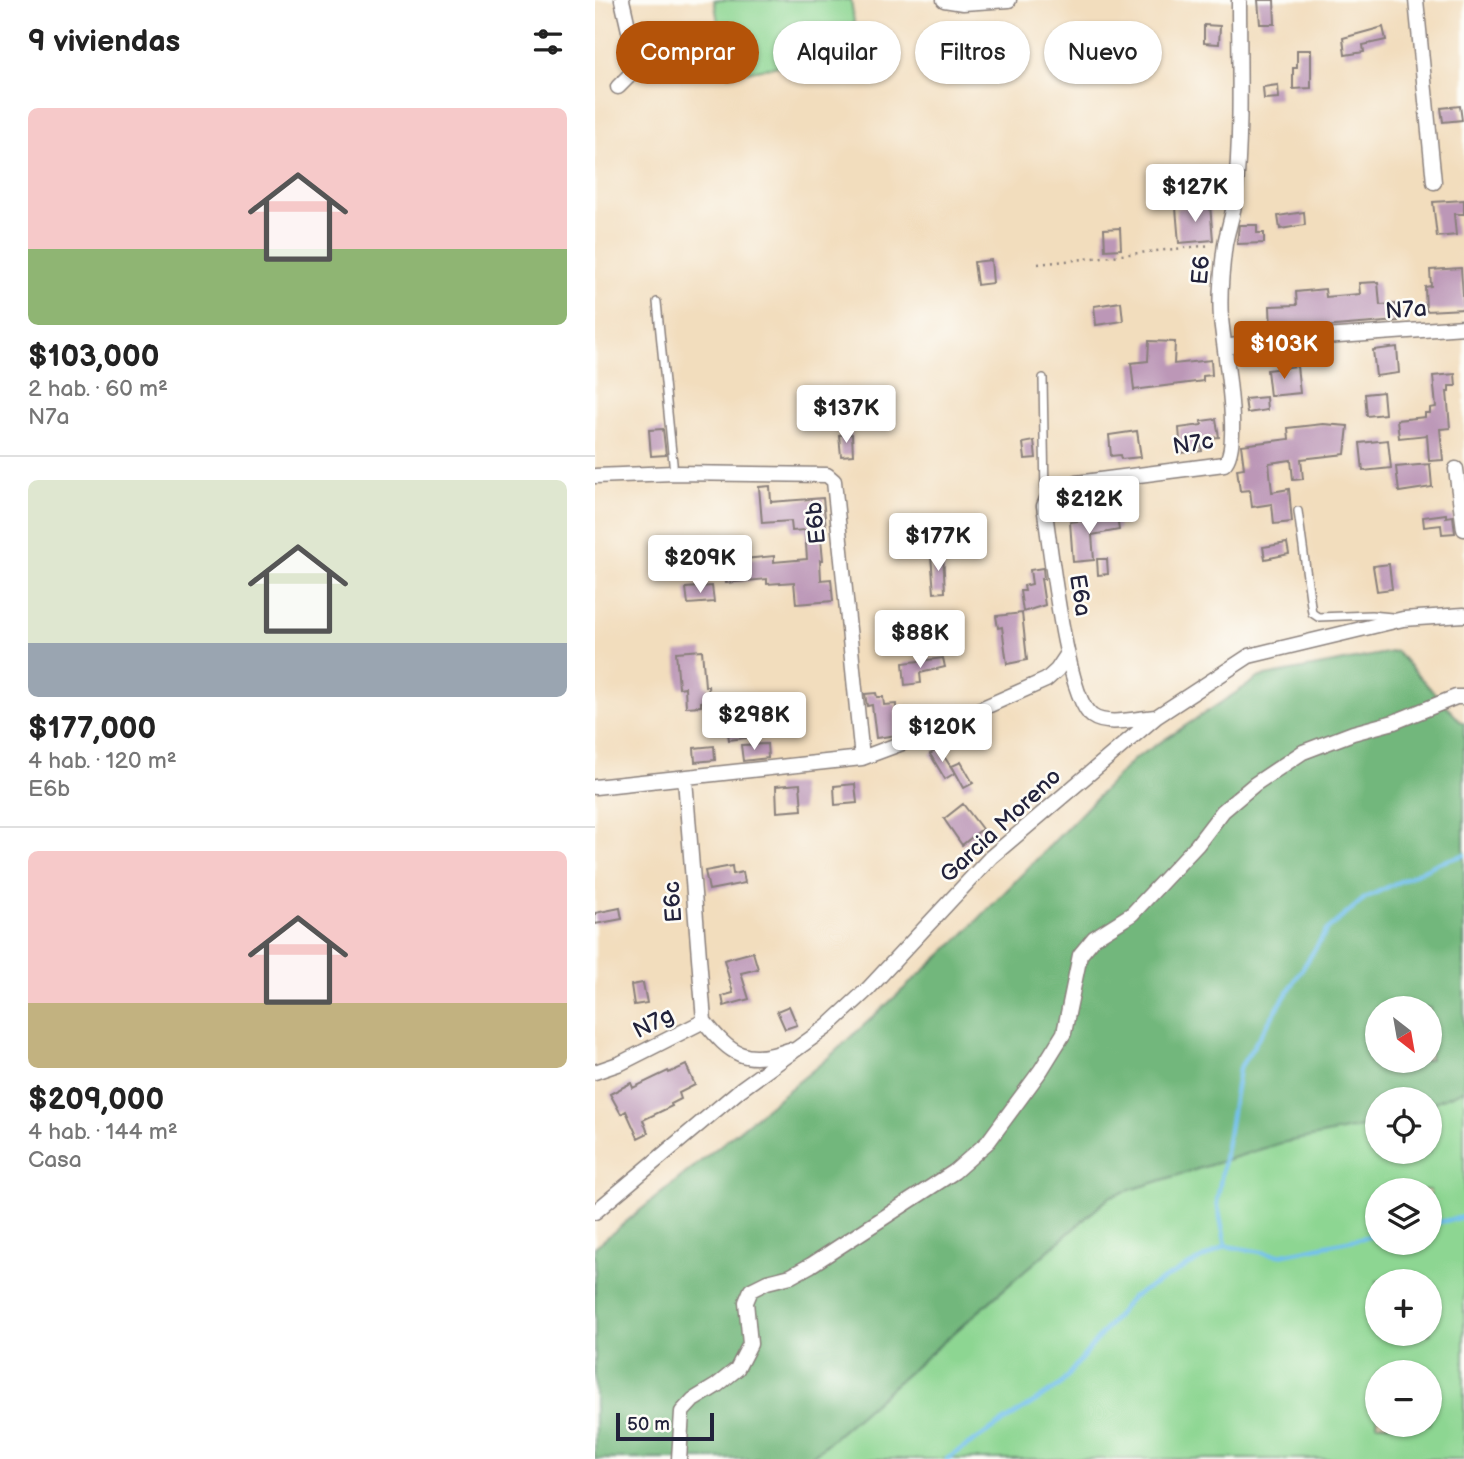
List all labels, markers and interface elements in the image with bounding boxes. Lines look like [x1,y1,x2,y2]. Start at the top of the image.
chip: Comprar [616,21,759,84]
chip: Alquilar [773,21,901,84]
chip: Filtros [915,21,1030,84]
chip: Nuevo [1044,21,1162,84]
icon: filters [529,23,567,61]
text: 9 viviendas [28,24,180,60]
icon: home [235,154,361,280]
pin: $127K [1146,164,1244,224]
text: $127K [1162,173,1228,201]
street label: E6 [1186,254,1216,286]
street label: N7a [1384,295,1428,325]
pin: $103K [1235,322,1333,381]
text: $103K [1250,330,1318,358]
text: $103,000 [28,339,159,375]
text: 2 hab. · 60 m² [28,375,168,403]
pin: $137K [797,386,895,445]
text: $137K [813,394,879,422]
text: N7a [28,403,70,431]
street label: N7c [1171,427,1216,461]
pin: $212K [1040,476,1138,536]
text: $212K [1055,485,1123,513]
street label: E6b [800,500,832,545]
pin: $177K [889,514,987,573]
text: $177K [905,522,971,550]
icon: home [235,526,361,652]
pin: $209K [651,536,749,595]
text: $209K [664,544,736,572]
street label: E6a [1063,572,1097,618]
pin: $88K [879,610,961,670]
text: $88K [891,619,949,647]
pin: $298K [705,692,803,752]
text: $298K [718,701,790,729]
pin: $120K [893,704,991,764]
text: $177,000 [28,711,156,747]
text: $120K [908,713,976,741]
text: 4 hab. · 120 m² [28,747,177,775]
street label: Garcia Moreno [934,763,1067,889]
text: E6b [28,775,70,803]
street label: E6c [658,880,688,924]
icon: home [235,897,361,1023]
north arrow [1365,996,1442,1073]
map controls [1365,996,1442,1437]
street label: N7g [628,1001,678,1045]
text: $209,000 [28,1082,164,1118]
button: locate [1365,1087,1442,1164]
text: 4 hab. · 144 m² [28,1118,178,1146]
text: Casa [28,1146,82,1174]
button: layers [1365,1178,1442,1255]
button: + [1365,1269,1442,1346]
button: − [1365,1360,1442,1437]
scale bar [616,1410,714,1442]
text: 50 m [627,1413,670,1436]

